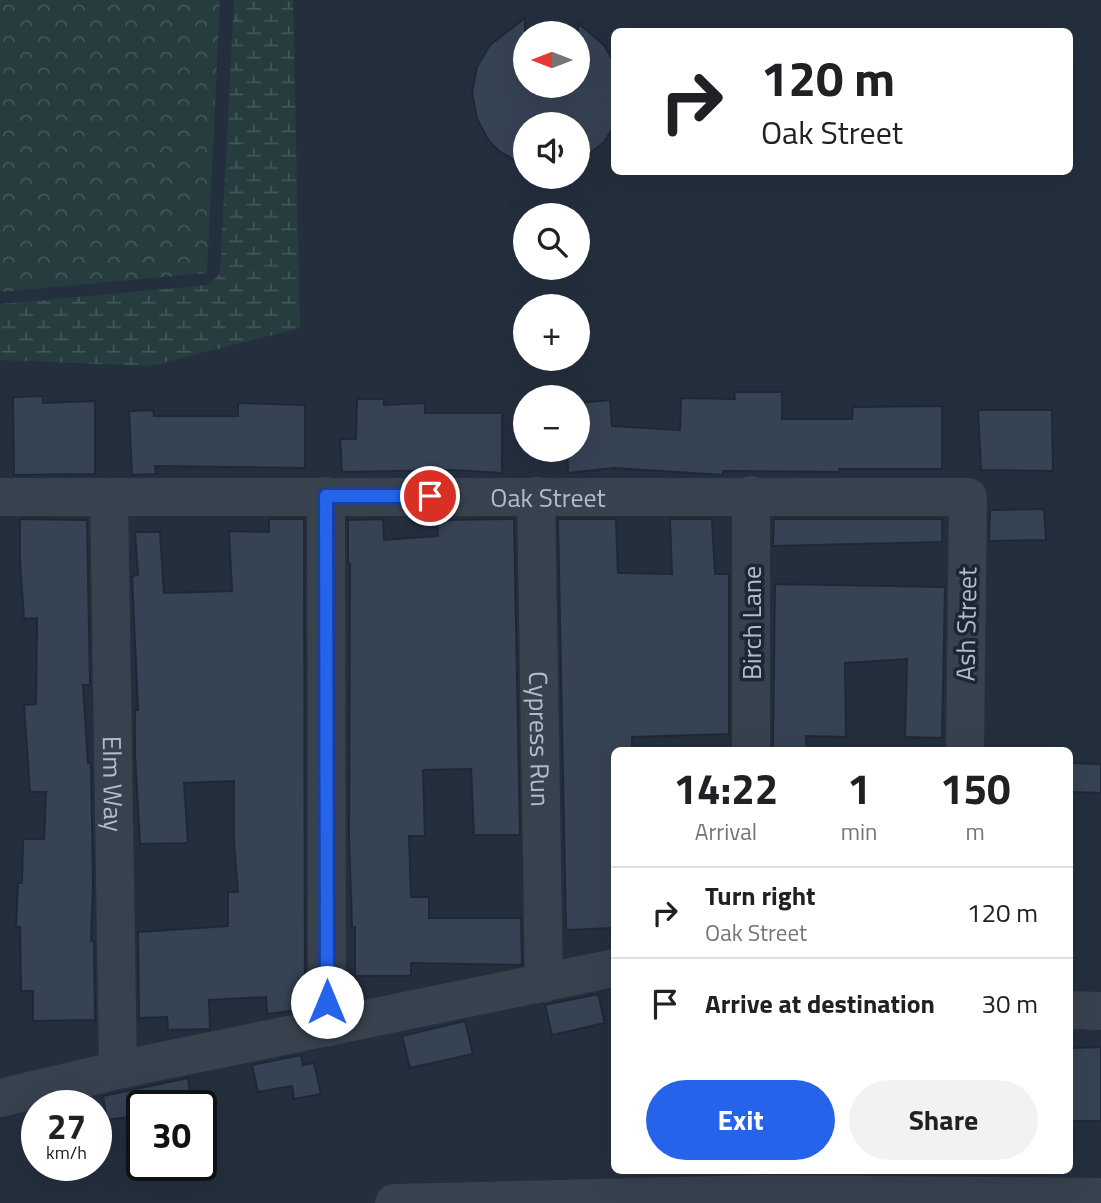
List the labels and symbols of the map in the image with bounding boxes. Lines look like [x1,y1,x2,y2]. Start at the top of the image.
north arrow [513,21,590,98]
pin [400,466,460,526]
street label: Oak Street [490,478,606,517]
street label: Birch Lane [732,566,771,680]
street label: Ash Street [946,567,986,681]
street label: Cypress Run [519,671,561,807]
street label: Elm Way [93,736,134,832]
position arrow [290,965,364,1039]
speed limit sign: 30 [126,1090,217,1181]

